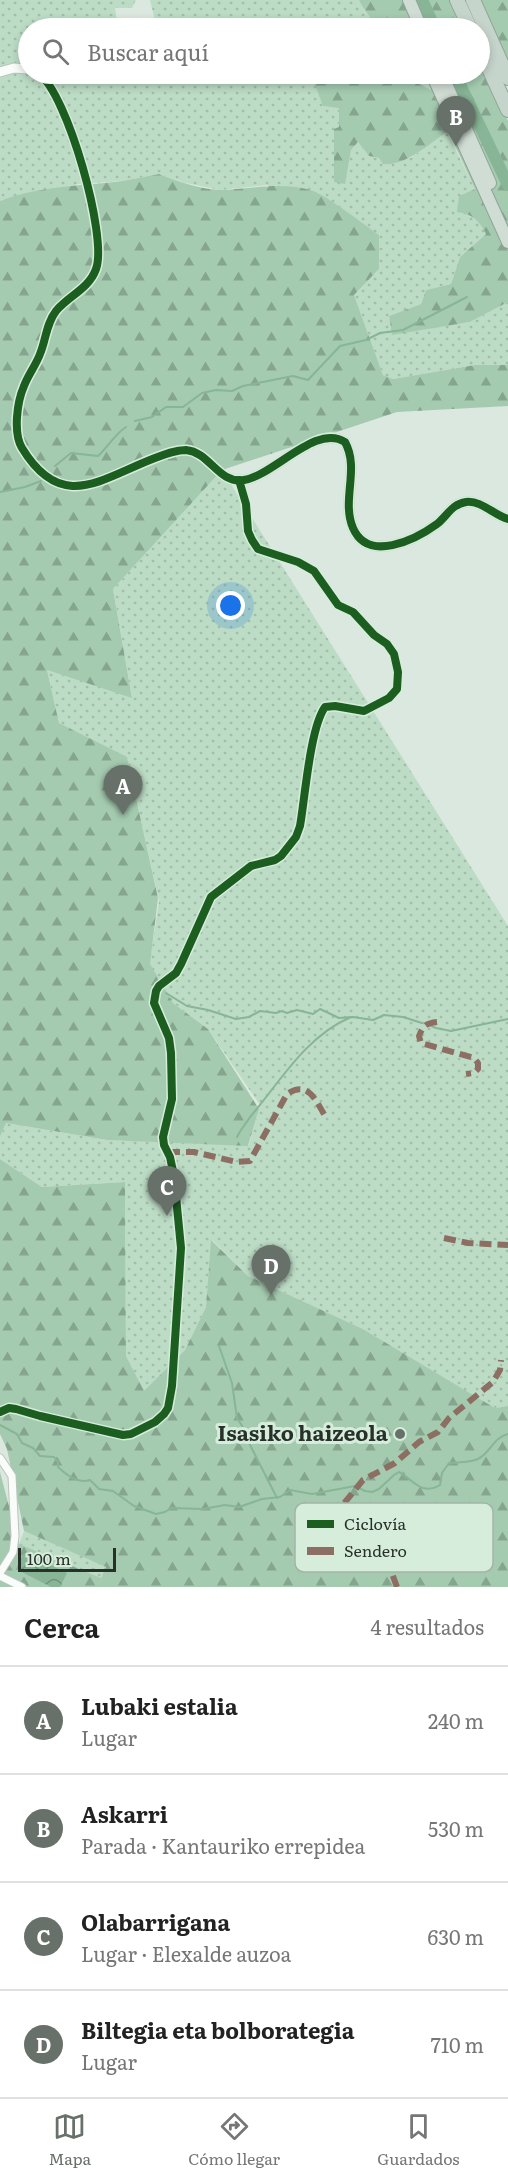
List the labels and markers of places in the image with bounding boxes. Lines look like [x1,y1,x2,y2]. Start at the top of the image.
pin: B [436,96,476,146]
pin: A [104,766,142,815]
pin: C [148,1166,186,1216]
pin: D [252,1246,290,1295]
place label: Isasiko haizeola [218,1416,389,1447]
marker: Isasiko haizeola [393,1427,407,1441]

